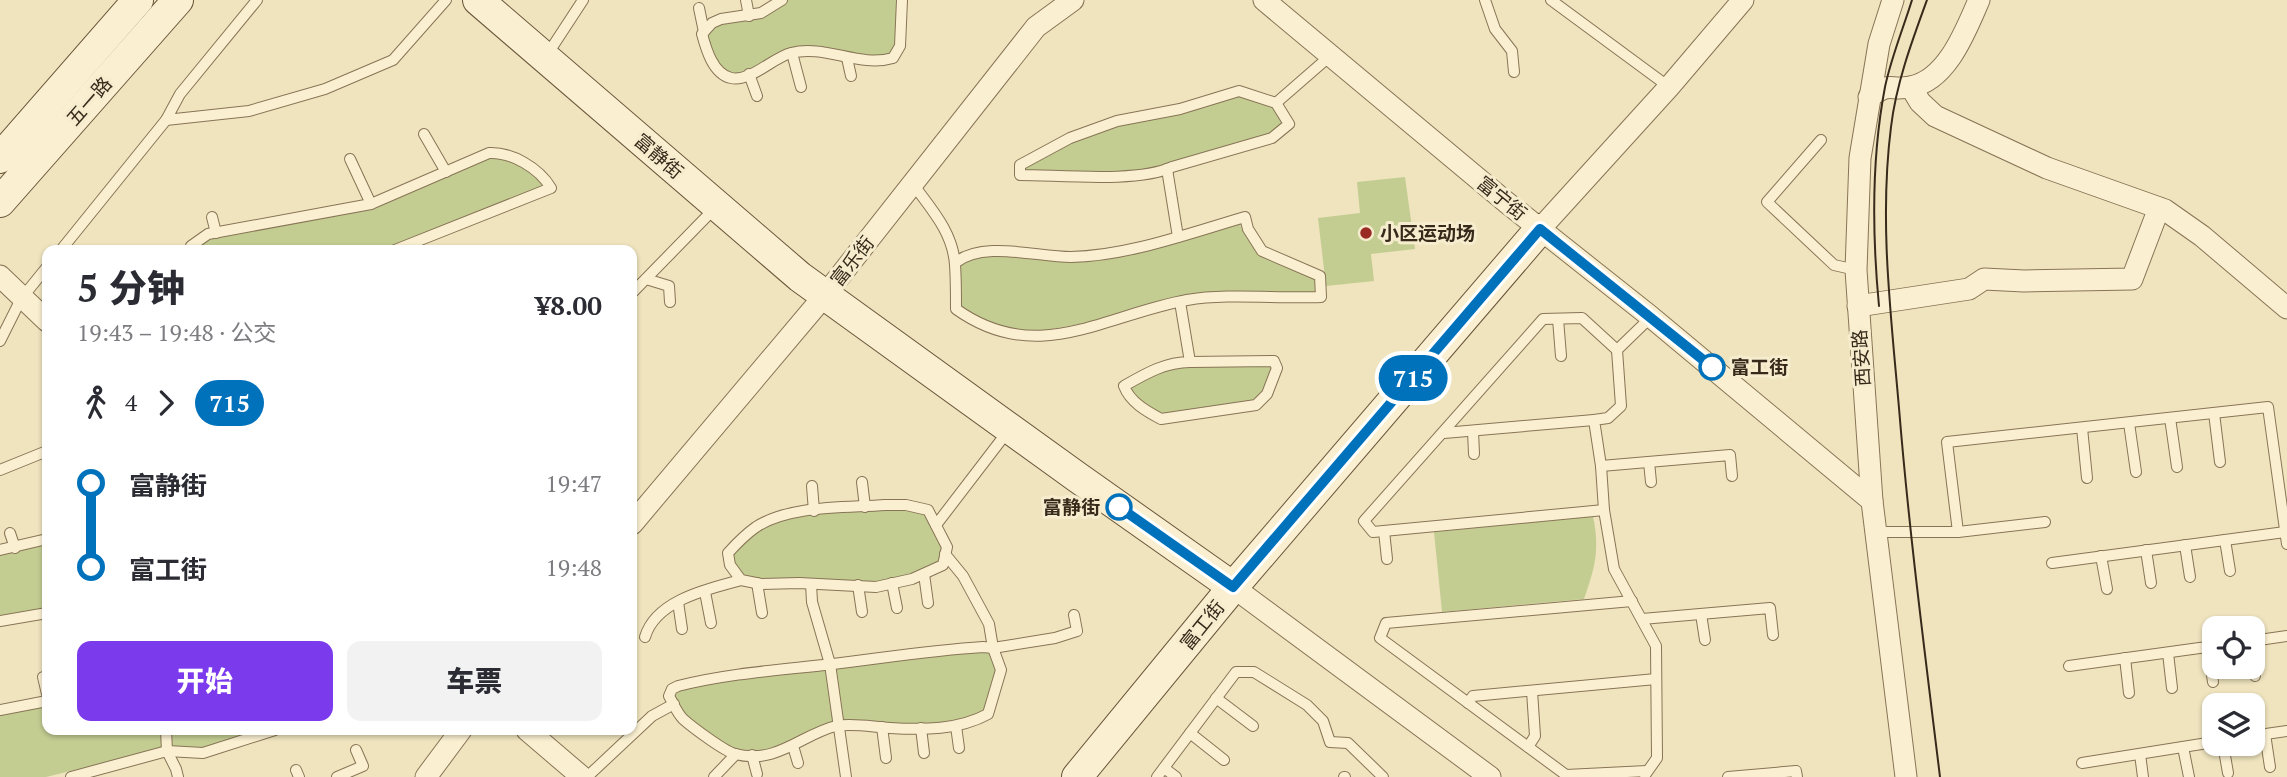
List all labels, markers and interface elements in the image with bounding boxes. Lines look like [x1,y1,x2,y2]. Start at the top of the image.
street label: 五一路 [60,71,117,130]
street label: 富静街 [630,127,689,184]
street label: 富宁街 [1472,170,1532,225]
place label: 小区运动场 [1380,220,1475,245]
marker: 小区运动场 [1358,225,1374,241]
street label: 富乐街 [824,231,879,291]
text: 5 分钟 [77,263,185,313]
text: ¥8.00 [536,288,602,322]
text: 19:43 – 19:48 · 公交 [77,317,277,348]
street label: 西安路 [1846,329,1875,387]
marker: 富工街 [1699,354,1725,380]
place label: 富工街 [1731,354,1788,379]
line badge: 715 [1373,355,1453,401]
text: 715 [1393,362,1433,394]
icon: walk [77,384,115,422]
icon: forward [147,384,185,422]
text: 4 [125,387,137,418]
text: 715 [209,387,250,419]
text: 富静街 [129,468,207,502]
text: 19:47 [545,468,602,499]
place label: 富静街 [1043,494,1100,519]
marker: 富静街 [1106,494,1132,520]
text: 富工街 [129,552,207,586]
text: 19:48 [545,552,602,583]
street label: 富工街 [1174,595,1229,655]
map controls [2202,616,2265,756]
button: locate [2202,616,2265,679]
button: 开始 [77,641,333,721]
button: 车票 [347,641,602,721]
button: layers [2202,693,2265,756]

